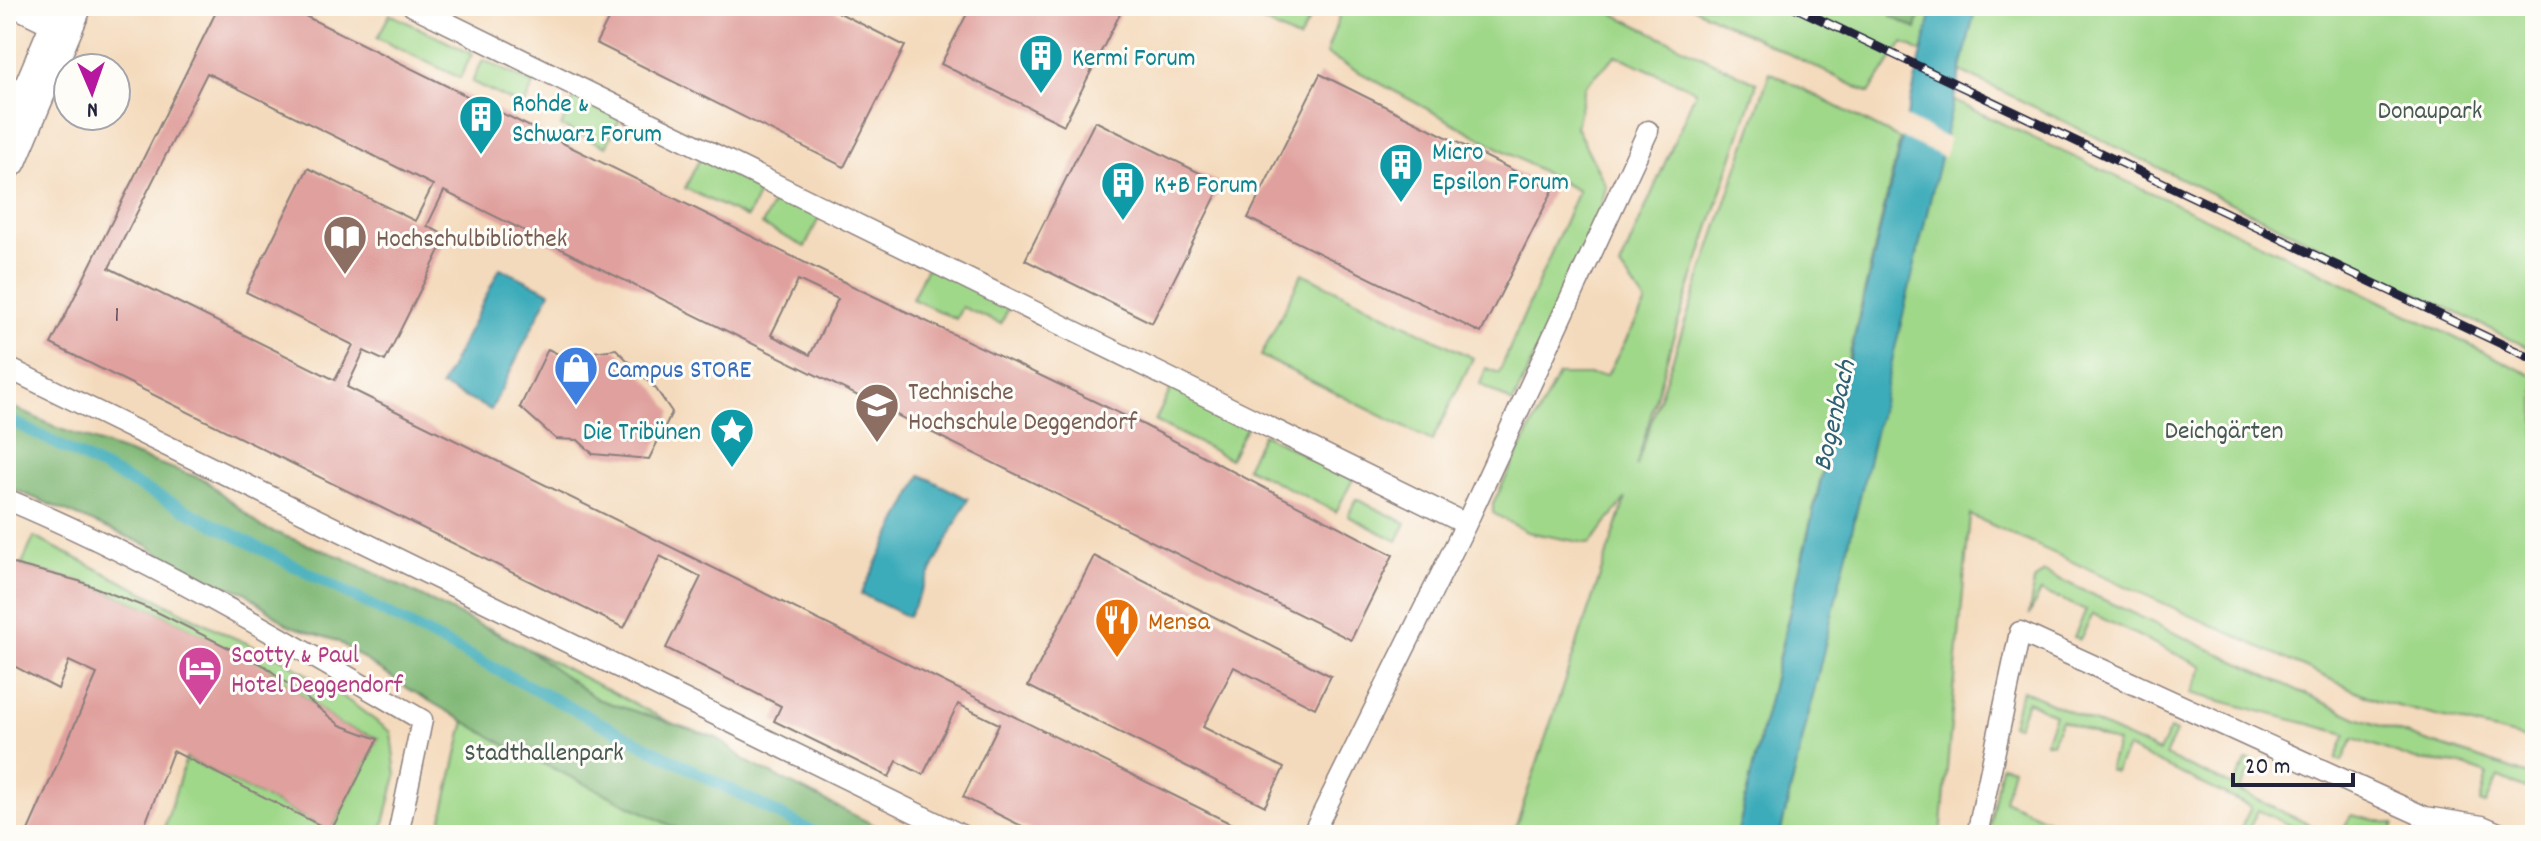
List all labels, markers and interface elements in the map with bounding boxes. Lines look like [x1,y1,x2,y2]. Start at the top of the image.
building icon: Kermi Forum [1017,32,1065,95]
place label: Kermi Forum [1072,41,1196,78]
north arrow [52,52,132,132]
place label: Rohde & Schwarz Forum [512,87,662,154]
text: N [86,93,99,124]
building icon: Rohde & Schwarz Forum [457,93,505,156]
park label: Donaupark [2378,94,2482,131]
place label: Micro Epsilon Forum [1432,135,1569,202]
building icon: Micro Epsilon Forum [1377,141,1425,204]
building icon: K+B Forum [1099,159,1147,222]
place label: K+B Forum [1154,168,1258,205]
library icon: Hochschulbibliothek [321,213,369,276]
place label: Hochschulbibliothek [376,222,567,259]
house number: 1 [115,301,119,332]
shop icon: Campus STORE [552,344,600,407]
place label: Campus STORE [607,353,751,390]
water label: Bogenbach [1805,356,1869,475]
place label: Technische Hochschule Deggendorf [908,375,1138,442]
school or university icon: Technische Hochschule Deggendorf [853,381,901,444]
place icon: Die Tribünen [708,406,756,469]
park label: Deichgärten [2164,414,2284,451]
place label: Die Tribünen [583,415,701,452]
restaurant icon: Mensa [1093,596,1141,659]
place label: Mensa [1148,605,1211,642]
place label: Scotty & Paul Hotel Deggendorf [231,638,404,705]
hotel icon: Scotty & Paul Hotel Deggendorf [176,644,224,707]
park label: Stadthallenpark [464,736,624,773]
scale bar [2233,737,2353,787]
text: 20 m [2245,751,2291,785]

